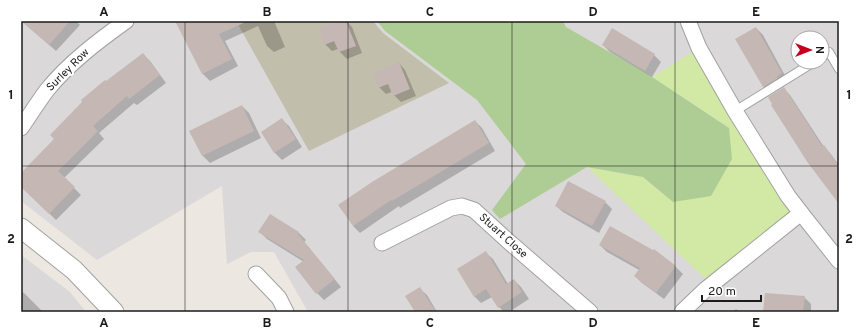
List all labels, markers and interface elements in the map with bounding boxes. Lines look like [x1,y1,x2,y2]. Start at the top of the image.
text: A [99,5,109,21]
text: B [263,5,272,21]
text: C [426,5,434,21]
text: D [588,5,598,21]
text: E [752,5,760,21]
north arrow [790,30,830,70]
street label: Surley Row [44,46,92,94]
text: N [812,46,826,54]
text: 1 [8,88,14,104]
text: 1 [846,88,852,104]
street label: Stuart Close [476,210,530,262]
text: 2 [7,232,15,248]
text: 2 [845,232,853,248]
scale bar [702,277,761,303]
text: 20 m [708,284,736,300]
text: A [99,316,109,332]
text: B [263,316,272,332]
text: C [426,316,434,332]
text: D [588,316,598,332]
text: E [752,316,760,332]

